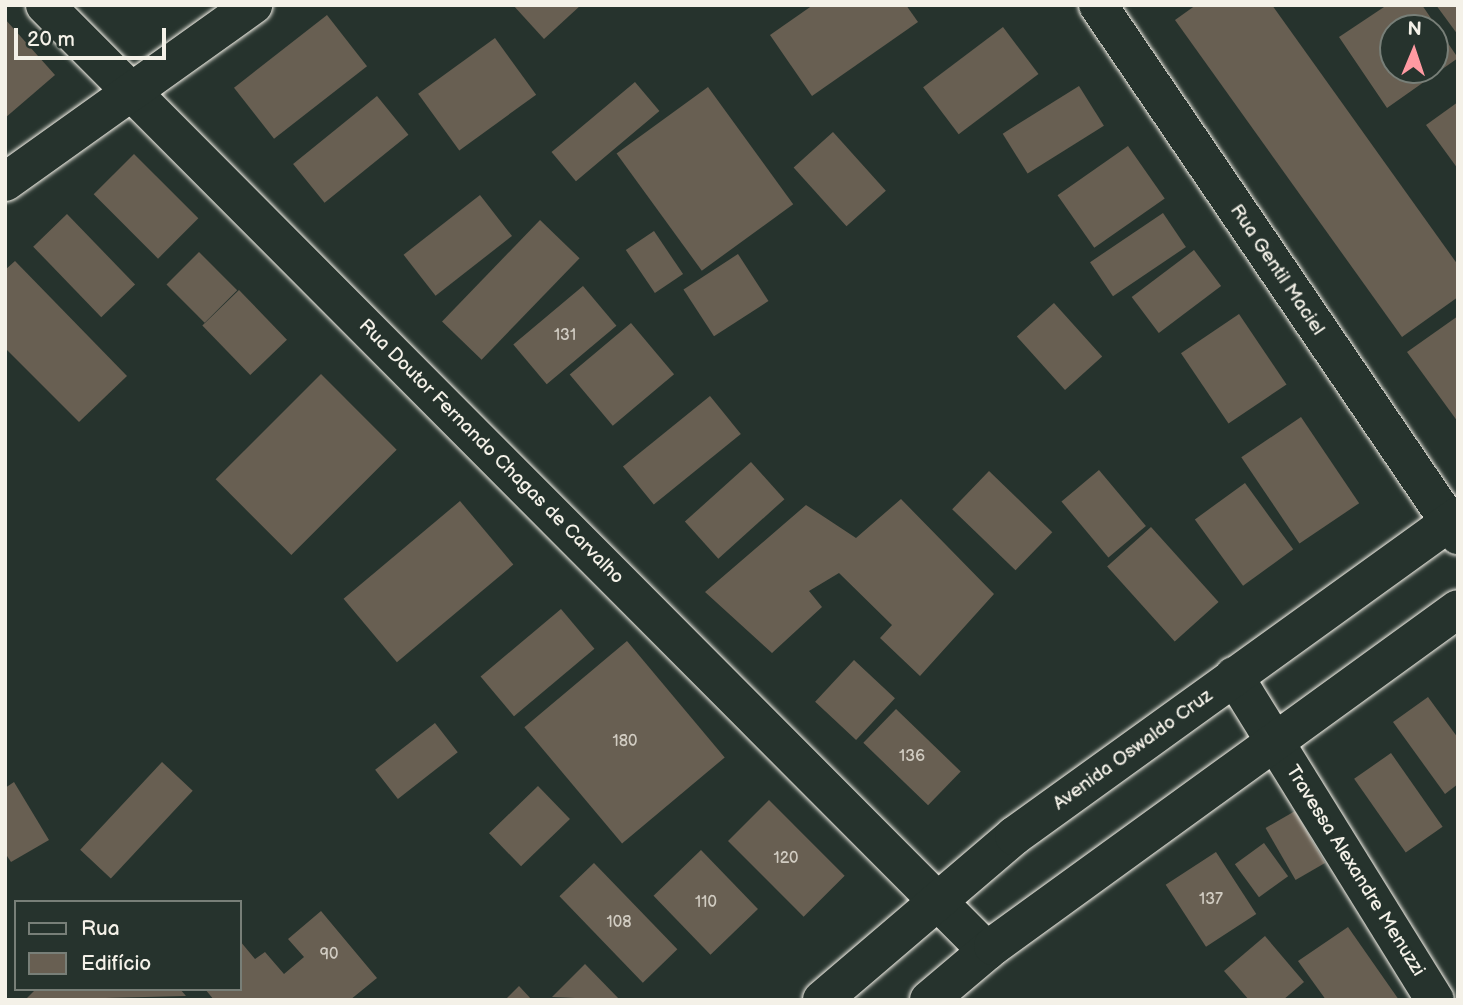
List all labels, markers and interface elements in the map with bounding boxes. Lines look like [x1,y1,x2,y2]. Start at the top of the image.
scale bar [18,14,170,58]
north arrow [1379,14,1449,84]
text: N [1407,18,1422,41]
text: 20 m [27,27,75,52]
street label: Rua Gentil Maciel [1225,200,1329,340]
street label: Rua Doutor Fernando Chagas de Carvalho [354,315,628,589]
house number: 131 [554,326,576,346]
street label: Avenida Oswaldo Cruz [1049,685,1217,815]
house number: 180 [613,732,637,752]
house number: 136 [899,747,925,767]
street label: Travessa Alexandre Menuzzi [1281,761,1429,981]
house number: 120 [773,849,799,869]
house number: 137 [1199,890,1223,910]
house number: 110 [695,893,717,913]
legend [14,900,242,991]
house number: 108 [607,913,631,933]
text: Rua [81,916,120,941]
house number: 90 [320,945,338,965]
text: Edifício [81,951,151,976]

